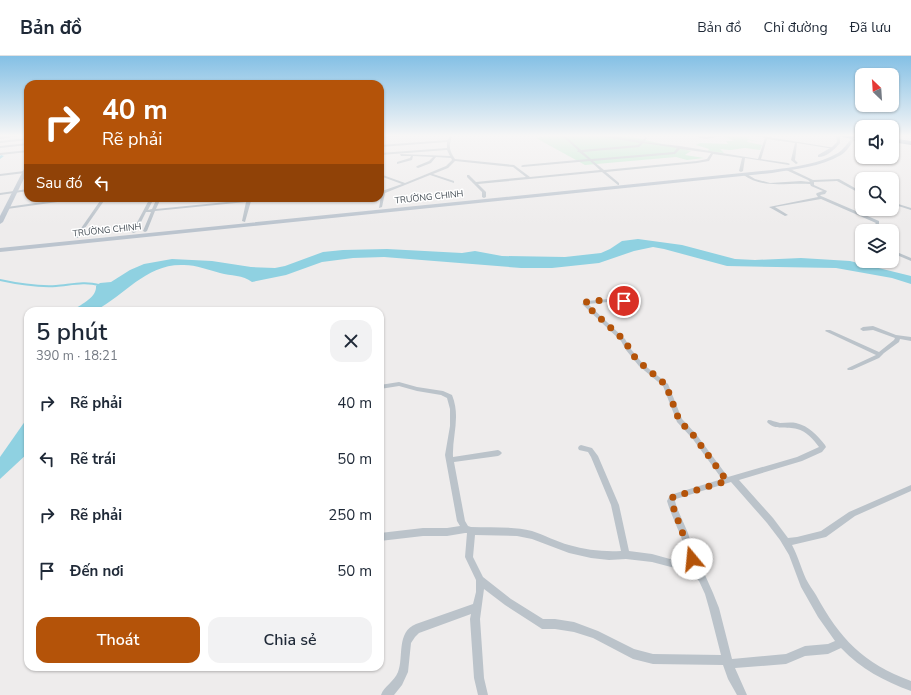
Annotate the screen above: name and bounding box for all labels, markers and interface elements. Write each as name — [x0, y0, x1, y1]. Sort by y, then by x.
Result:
text: Bản đồ — [20, 15, 82, 41]
text: Bản đồ — [697, 18, 742, 37]
text: Chỉ đường — [764, 18, 828, 37]
text: Đã lưu — [850, 18, 891, 37]
north arrow — [855, 68, 899, 112]
map controls — [855, 68, 899, 268]
text: 40 m — [102, 91, 168, 129]
icon: right — [36, 96, 88, 148]
button: sound — [855, 120, 899, 164]
text: Rẽ phải — [102, 127, 162, 151]
icon: left — [91, 172, 113, 194]
button: search — [855, 172, 899, 216]
text: Sau đó — [36, 173, 83, 193]
street label: TRƯỜNG CHINH — [394, 186, 464, 207]
street label: TRƯỜNG CHINH — [72, 219, 142, 240]
button: layers — [855, 224, 899, 268]
pin — [607, 284, 641, 318]
icon: arrive — [613, 290, 635, 312]
text: 5 phút — [36, 316, 107, 348]
button: close — [330, 320, 372, 362]
text: 390 m · 18:21 — [36, 347, 118, 365]
icon: right — [36, 392, 58, 414]
text: Rẽ phải — [70, 393, 122, 413]
text: 40 m — [337, 393, 372, 413]
icon: left — [36, 448, 58, 470]
text: Rẽ trái — [70, 449, 116, 469]
text: 50 m — [337, 449, 372, 469]
icon: right — [36, 504, 58, 526]
text: Rẽ phải — [70, 505, 122, 525]
text: 250 m — [328, 505, 372, 525]
position arrow — [671, 538, 713, 580]
icon: arrive — [36, 560, 58, 582]
text: Đến nơi — [70, 561, 124, 581]
text: 50 m — [337, 561, 372, 581]
button: Thoát — [36, 617, 200, 663]
button: Chia sẻ — [208, 617, 372, 663]

